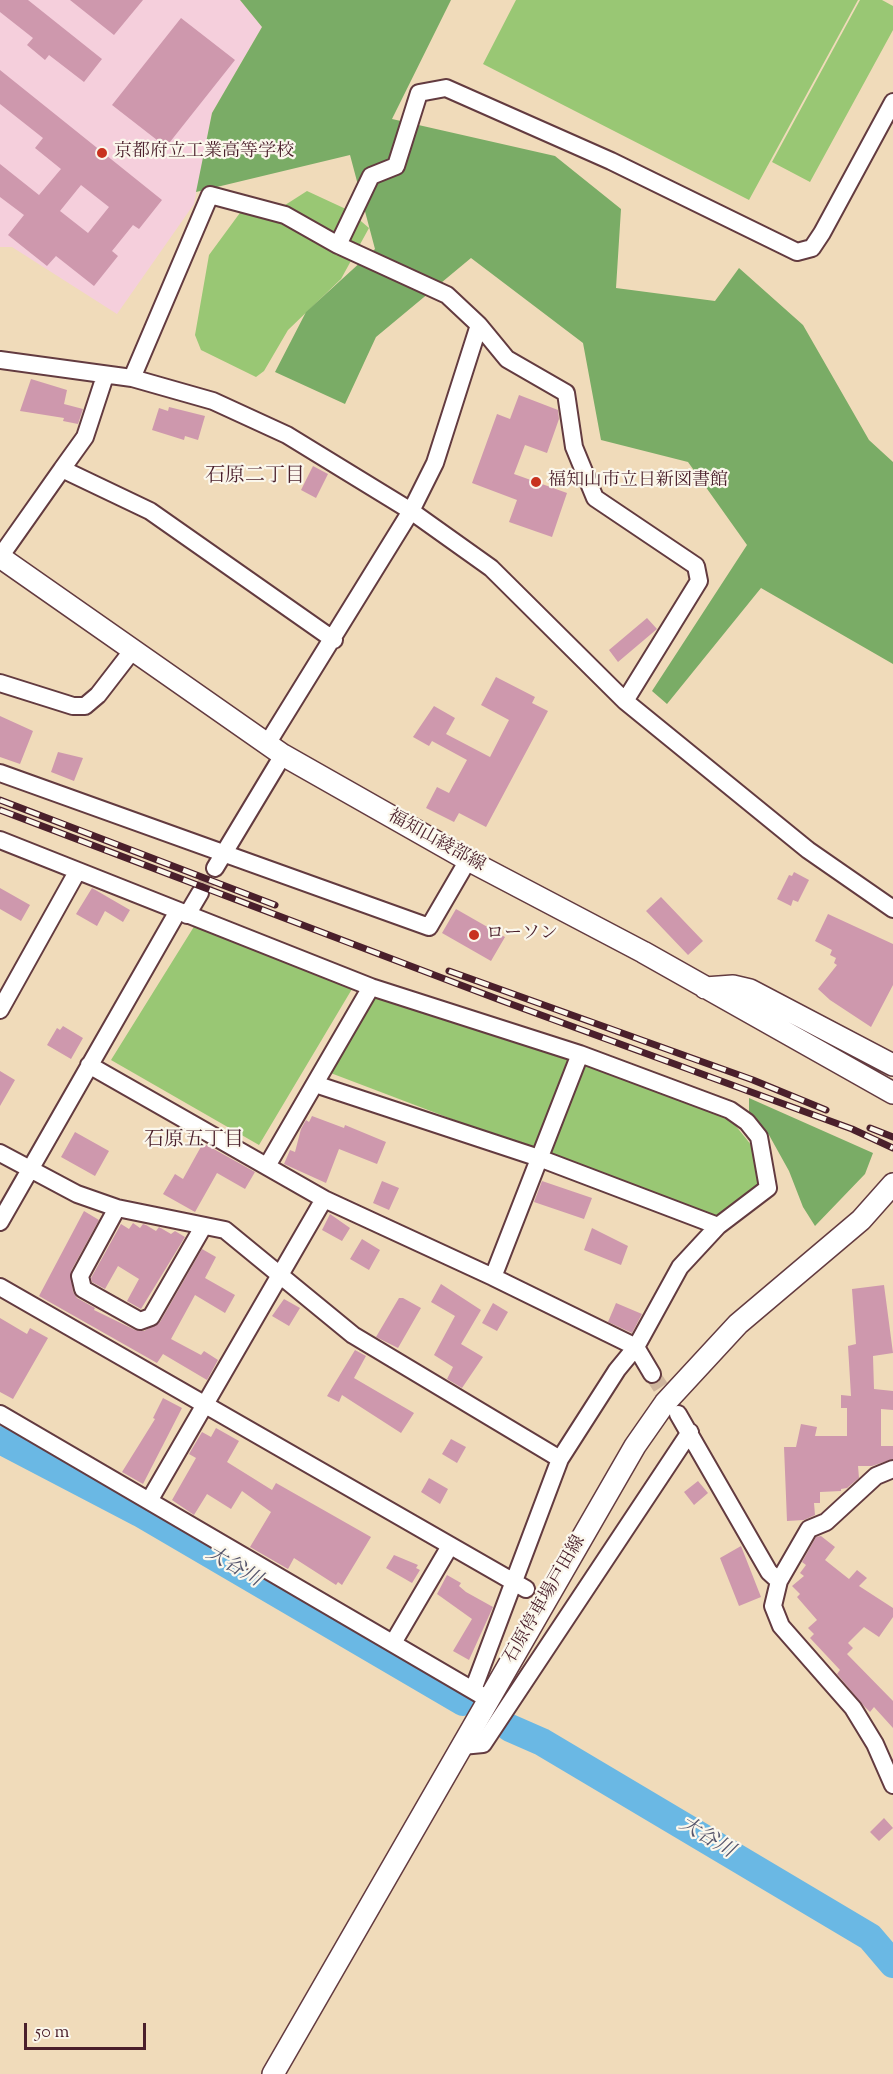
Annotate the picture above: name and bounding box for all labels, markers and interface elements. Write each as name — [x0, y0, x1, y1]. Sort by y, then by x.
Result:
place label: 京都府立工業高等学校 — [114, 142, 294, 164]
marker: 京都府立工業高等学校 — [95, 146, 109, 160]
district label: 石原二丁目 — [205, 466, 305, 490]
place label: 福知山市立日新図書館 — [548, 471, 728, 493]
marker: 福知山市立日新図書館 — [529, 475, 543, 489]
street label: 福知山綾部線 — [384, 806, 488, 878]
place label: ローソン — [486, 924, 558, 946]
marker: ローソン — [467, 928, 481, 942]
district label: 石原五丁目 — [144, 1130, 244, 1154]
street label: 石原停車場戸田線 — [501, 1532, 591, 1668]
water label: 大谷川 — [201, 1543, 265, 1593]
water label: 大谷川 — [674, 1813, 738, 1865]
scale bar — [27, 2011, 148, 2049]
text: 50 m — [35, 2020, 69, 2046]

